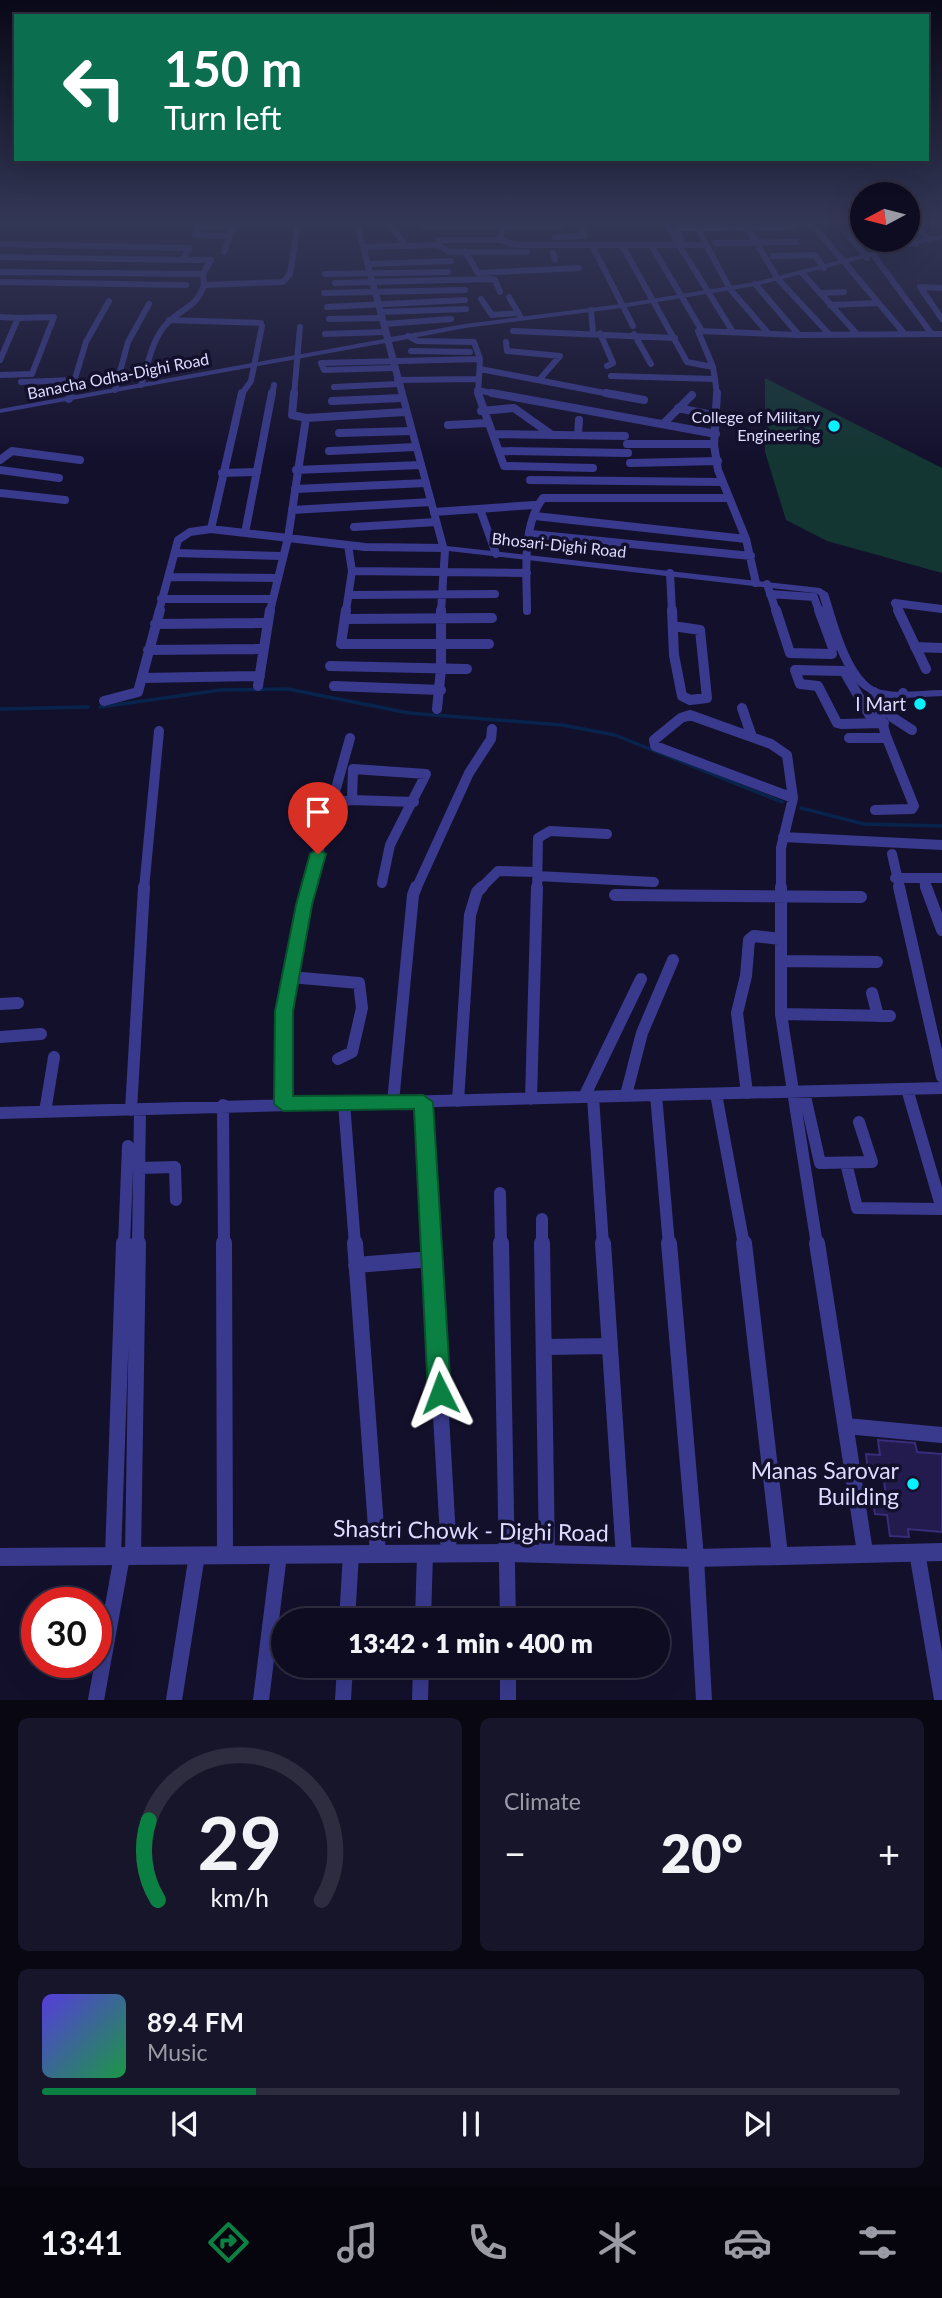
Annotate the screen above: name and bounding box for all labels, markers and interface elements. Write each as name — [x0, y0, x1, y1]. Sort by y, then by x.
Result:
text: 150 m — [164, 39, 302, 97]
icon: left — [49, 42, 140, 133]
text: Turn left — [164, 98, 281, 137]
north arrow — [850, 182, 920, 252]
map controls — [850, 182, 920, 252]
street label: Banacha Odha-Dighi Road — [25, 349, 210, 402]
place label: College of Military Engineering — [691, 407, 821, 444]
marker: College of Military Engineering — [826, 418, 842, 434]
street label: Bhosari-Dighi Road — [491, 528, 627, 561]
place label: I Mart — [855, 692, 906, 715]
marker: I Mart — [912, 696, 928, 712]
pin — [288, 782, 348, 854]
icon: arrive — [299, 793, 337, 831]
position arrow — [403, 1356, 477, 1430]
place label: Manas Sarovar Building — [751, 1456, 900, 1510]
marker: Manas Sarovar Building — [905, 1476, 921, 1492]
street label: Shastri Chowk - Dighi Road — [333, 1514, 609, 1546]
speed limit sign: 30 — [21, 1587, 112, 1678]
text: 13:42 · 1 min · 400 m — [348, 1627, 593, 1659]
text: Climate — [504, 1787, 581, 1815]
text: 29 — [198, 1799, 282, 1887]
text: 20° — [661, 1822, 743, 1884]
text: − — [504, 1830, 526, 1876]
text: + — [878, 1830, 900, 1876]
text: km/h — [211, 1882, 269, 1912]
text: 89.4 FM — [147, 2006, 244, 2038]
text: Music — [147, 2038, 207, 2066]
icon: previous — [166, 2105, 204, 2143]
icon: pause — [452, 2105, 490, 2143]
icon: next — [738, 2105, 776, 2143]
icon: directions — [204, 2218, 253, 2267]
icon: music — [333, 2218, 382, 2267]
icon: phone — [463, 2218, 512, 2267]
icon: climate — [593, 2218, 642, 2267]
icon: car — [723, 2218, 772, 2267]
icon: filters — [853, 2218, 902, 2267]
text: 13:41 — [40, 2223, 123, 2262]

